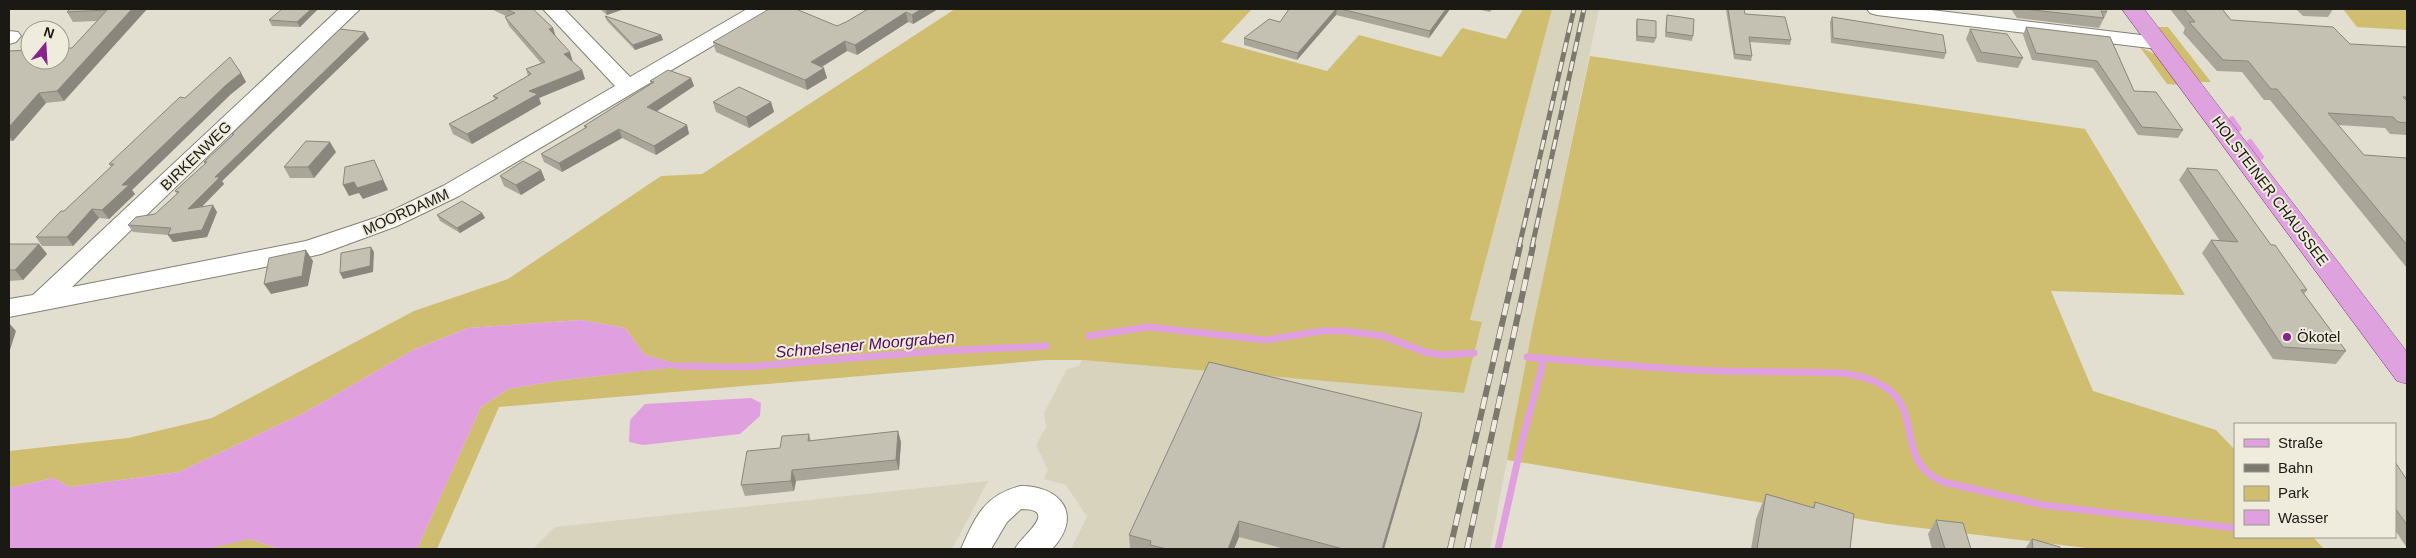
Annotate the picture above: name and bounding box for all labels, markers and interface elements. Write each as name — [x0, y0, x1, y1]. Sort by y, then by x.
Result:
north arrow — [20, 20, 70, 70]
text: N — [42, 23, 56, 42]
street label: HOLSTEINER CHAUSSEE — [2209, 113, 2332, 269]
street label: BIRKENWEG — [157, 118, 235, 194]
street label: MOORDAMM — [360, 185, 452, 238]
water label: Schnelsener Moorgraben — [775, 328, 955, 361]
place label: Ökotel — [2297, 328, 2340, 345]
marker: Ökotel — [2281, 331, 2293, 343]
legend — [2234, 423, 2396, 538]
text: Straße — [2278, 434, 2323, 451]
text: Bahn — [2278, 459, 2313, 476]
text: Park — [2278, 484, 2309, 501]
text: Wasser — [2278, 509, 2328, 526]

